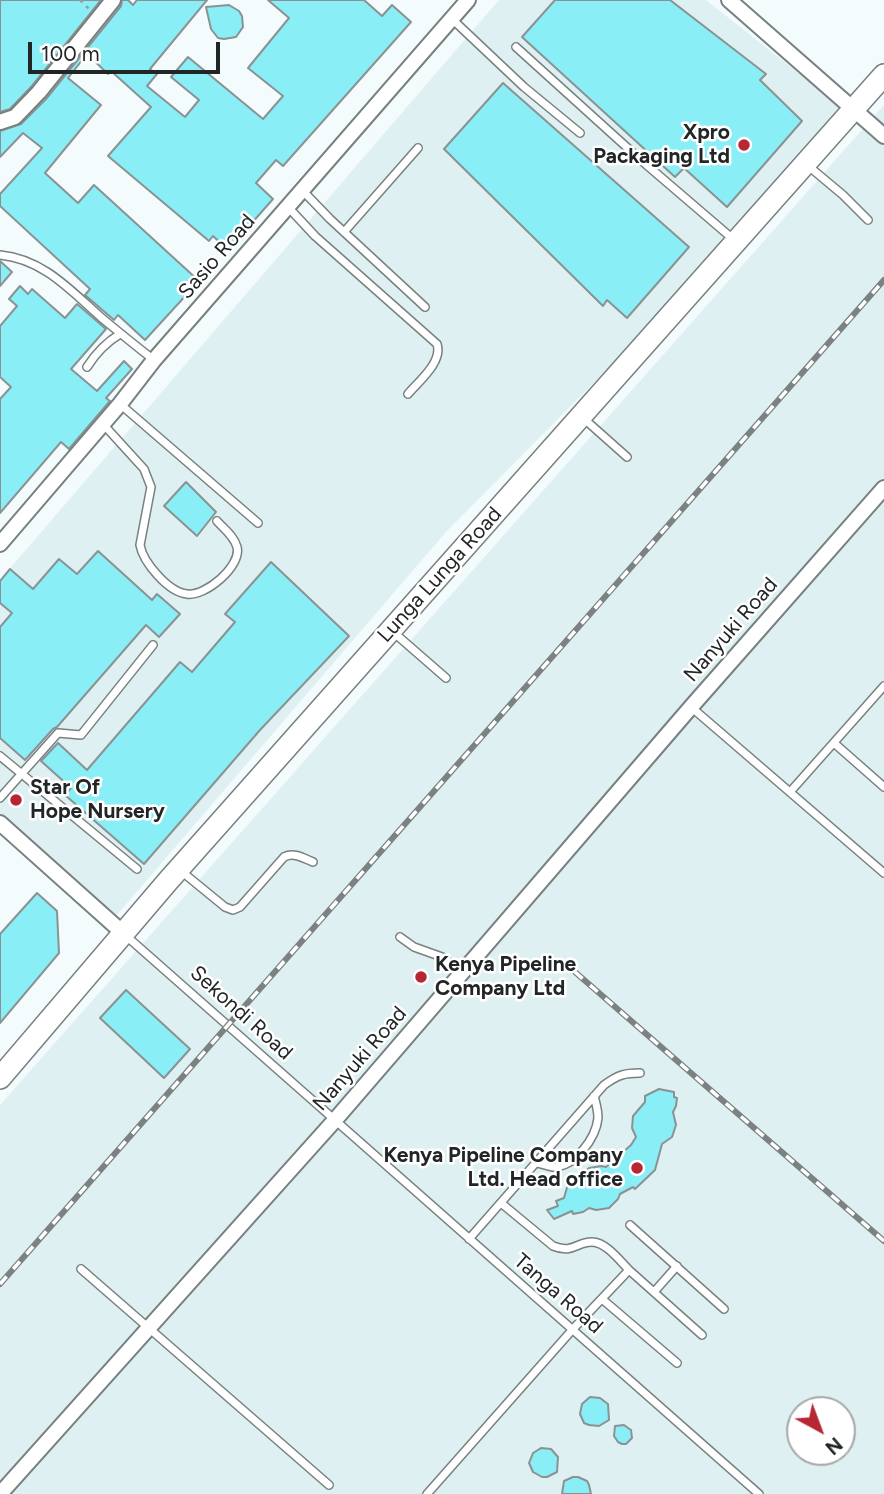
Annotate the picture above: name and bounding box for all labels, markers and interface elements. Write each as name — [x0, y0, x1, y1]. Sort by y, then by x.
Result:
scale bar — [32, 28, 224, 72]
text: 100 m — [41, 41, 100, 66]
place label: Xpro Packaging Ltd — [593, 120, 730, 170]
marker: Xpro Packaging Ltd — [736, 137, 752, 153]
street label: Sasio Road — [173, 209, 261, 305]
street label: Lunga Lunga Road — [373, 502, 507, 648]
street label: Nanyuki Road — [679, 573, 783, 687]
place label: Star Of Hope Nursery — [30, 775, 165, 825]
marker: Star Of Hope Nursery — [8, 792, 24, 808]
place label: Kenya Pipeline Company Ltd — [435, 952, 576, 1002]
street label: Sekondi Road — [185, 961, 297, 1065]
marker: Kenya Pipeline Company Ltd — [413, 969, 429, 985]
street label: Nanyuki Road — [308, 1002, 412, 1116]
place label: Kenya Pipeline Company Ltd. Head office — [383, 1143, 623, 1193]
marker: Kenya Pipeline Company Ltd. Head office — [629, 1160, 645, 1176]
street label: Tanga Road — [508, 1249, 608, 1339]
north arrow — [786, 1396, 856, 1466]
text: N — [821, 1432, 847, 1459]

